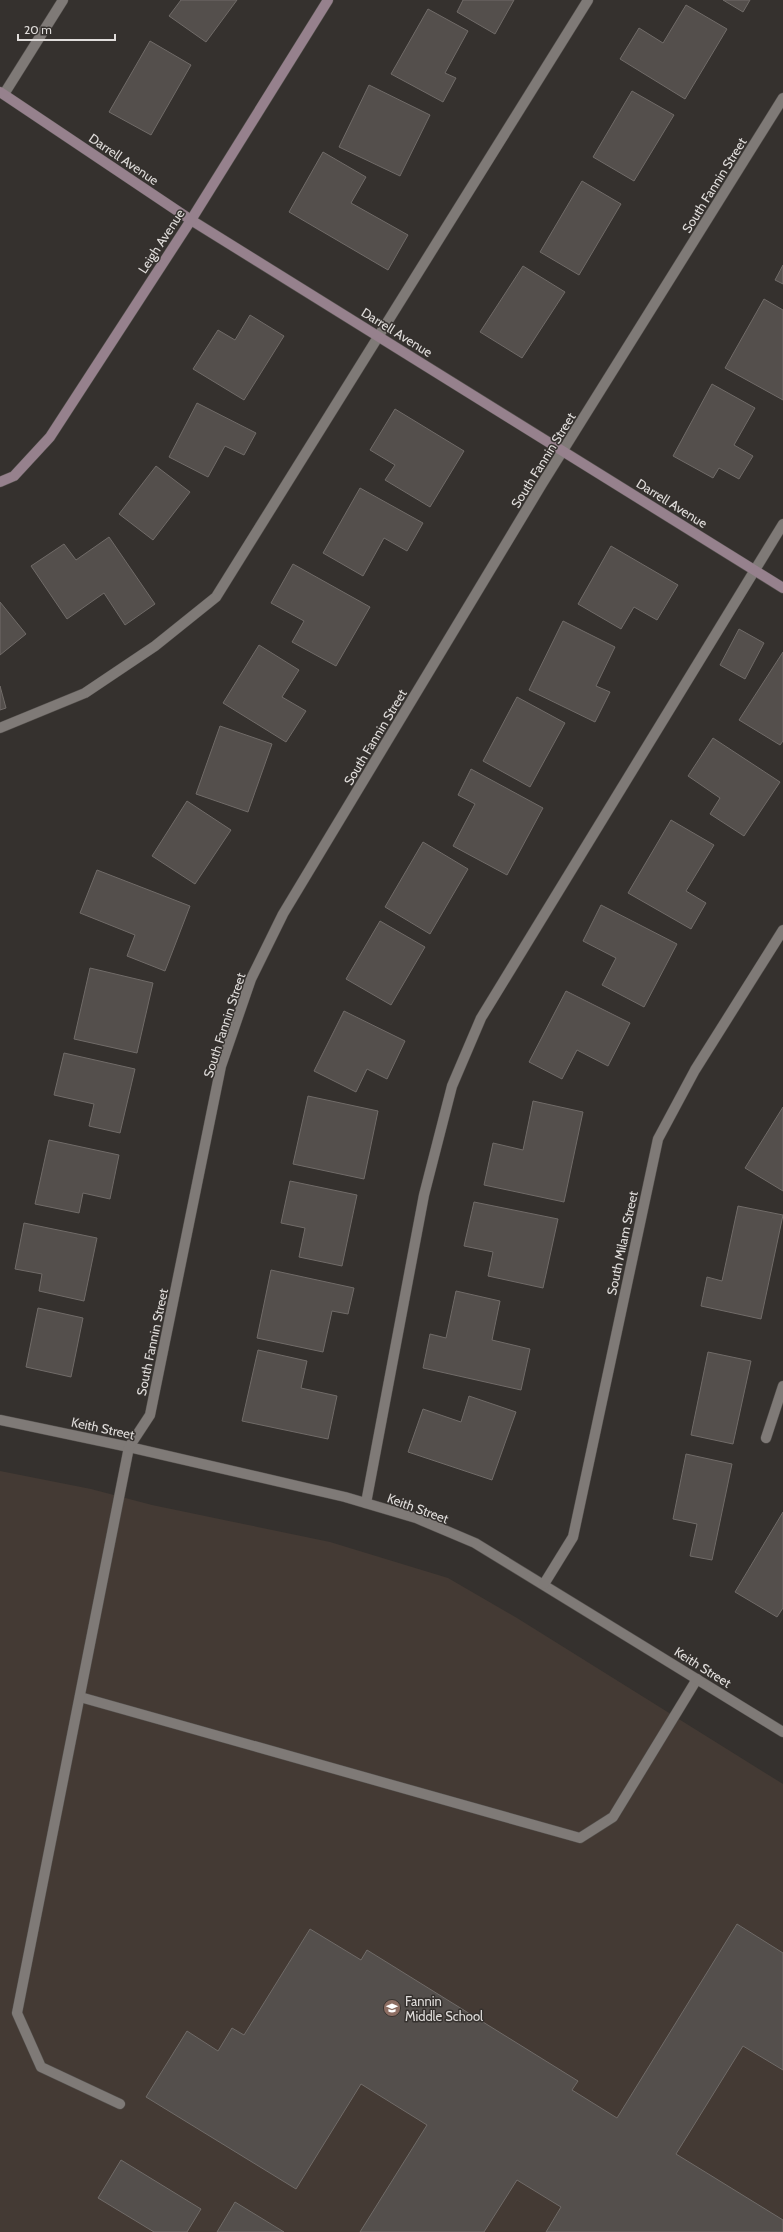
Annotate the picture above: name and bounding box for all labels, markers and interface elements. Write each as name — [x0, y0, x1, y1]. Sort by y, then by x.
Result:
scale bar — [18, 16, 115, 42]
text: 20 m — [24, 22, 52, 37]
street label: Darrell Avenue — [86, 130, 162, 188]
street label: South Fannin Street — [678, 134, 750, 236]
street label: Leigh Avenue — [134, 206, 188, 276]
street label: Darrell Avenue — [359, 304, 436, 360]
street label: South Fannin Street — [507, 409, 579, 511]
street label: Darrell Avenue — [634, 475, 711, 531]
street label: South Fannin Street — [340, 686, 410, 788]
street label: South Fannin Street — [200, 970, 249, 1079]
street label: South Milam Street — [603, 1189, 641, 1297]
street label: South Fannin Street — [133, 1286, 171, 1397]
street label: Keith Street — [70, 1414, 137, 1443]
street label: Keith Street — [385, 1490, 451, 1527]
street label: Keith Street — [672, 1643, 735, 1691]
place label: Fannin Middle School — [405, 1993, 483, 2024]
school or university icon: Fannin Middle School — [382, 1998, 402, 2018]

